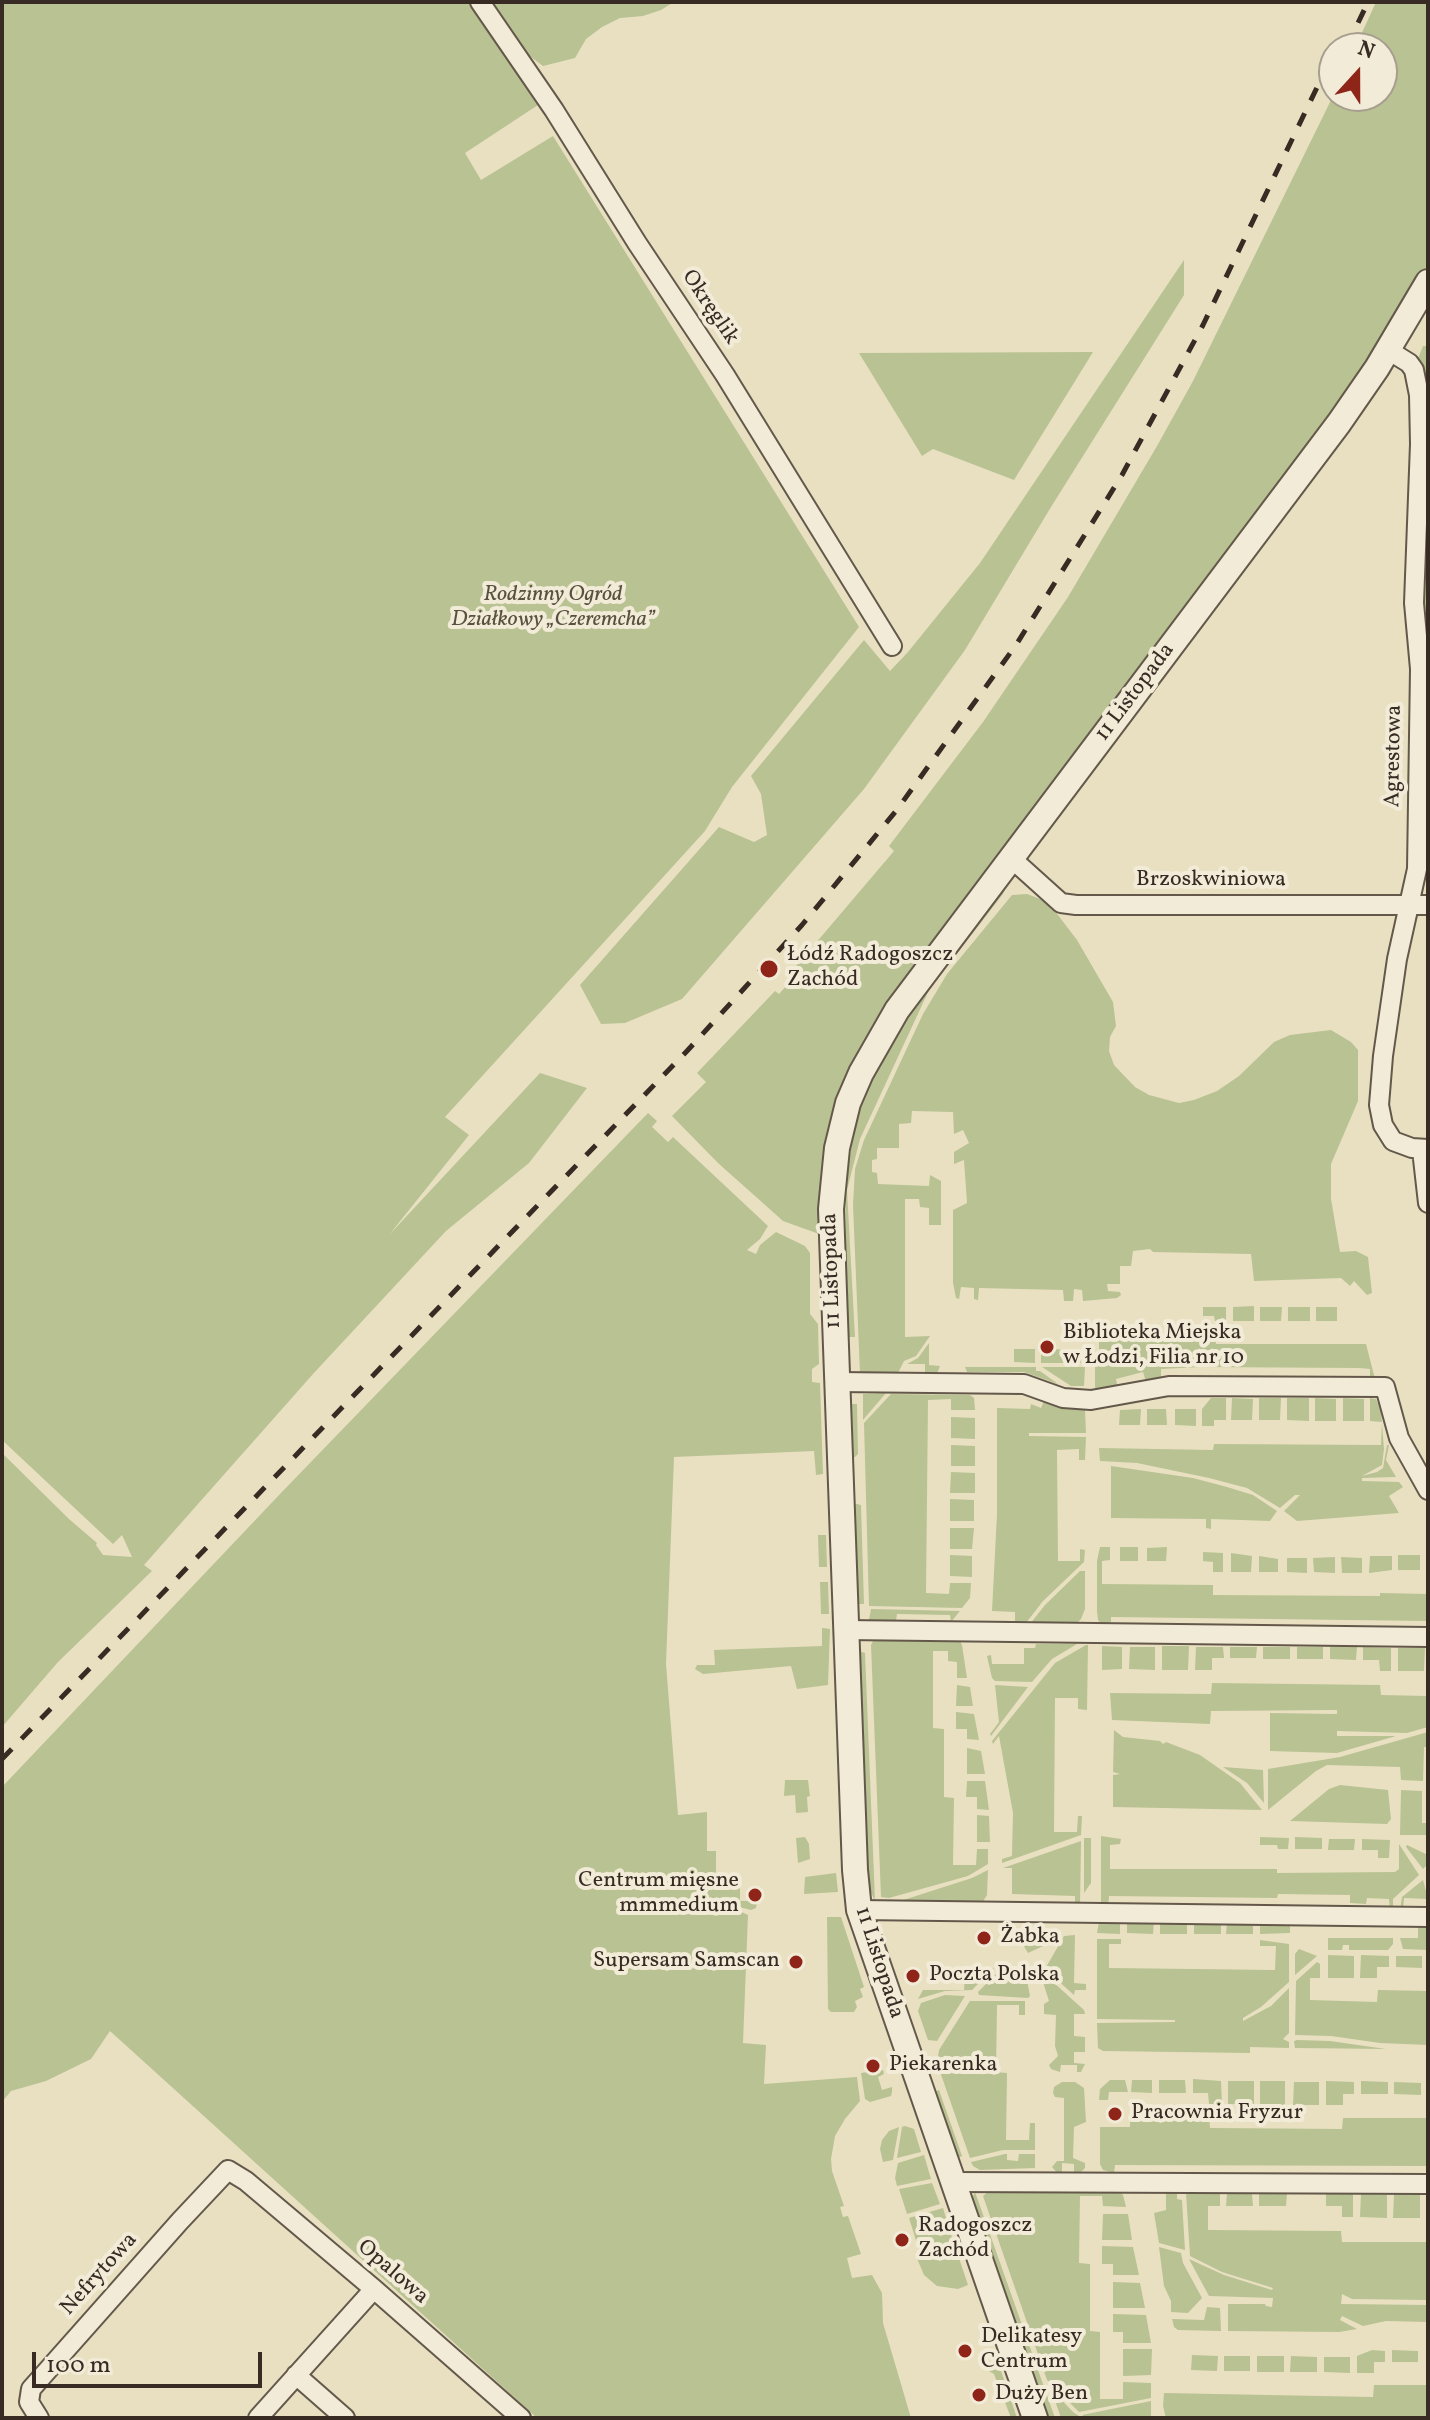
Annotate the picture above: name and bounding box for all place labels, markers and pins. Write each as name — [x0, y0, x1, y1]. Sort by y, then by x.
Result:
place label: Łódź Radogoszcz Zachód — [787, 943, 953, 994]
marker: Łódź Radogoszcz Zachód — [758, 958, 780, 980]
place label: Biblioteka Miejska w Łodzi, Filia nr 10 — [1063, 1321, 1244, 1372]
marker: Biblioteka Miejska w Łodzi, Filia nr 10 — [1038, 1338, 1056, 1356]
place label: Centrum mięsne mmmedium — [578, 1869, 739, 1920]
marker: Centrum mięsne mmmedium — [746, 1886, 764, 1904]
place label: Żabka — [1000, 1925, 1060, 1951]
marker: Żabka — [975, 1929, 993, 1947]
place label: Supersam Samscan — [593, 1949, 780, 1975]
marker: Supersam Samscan — [787, 1953, 805, 1971]
place label: Poczta Polska — [929, 1963, 1060, 1989]
marker: Poczta Polska — [904, 1967, 922, 1985]
place label: Piekarenka — [889, 2053, 998, 2079]
marker: Piekarenka — [864, 2057, 882, 2075]
place label: Pracownia Fryzur — [1131, 2101, 1303, 2127]
marker: Pracownia Fryzur — [1106, 2105, 1124, 2123]
place label: Radogoszcz Zachód — [918, 2214, 1032, 2266]
marker: Radogoszcz Zachód — [893, 2231, 911, 2249]
place label: Delikatesy Centrum — [981, 2325, 1082, 2376]
marker: Delikatesy Centrum — [956, 2342, 974, 2360]
place label: Duży Ben — [995, 2382, 1088, 2408]
marker: Duży Ben — [970, 2386, 988, 2404]

